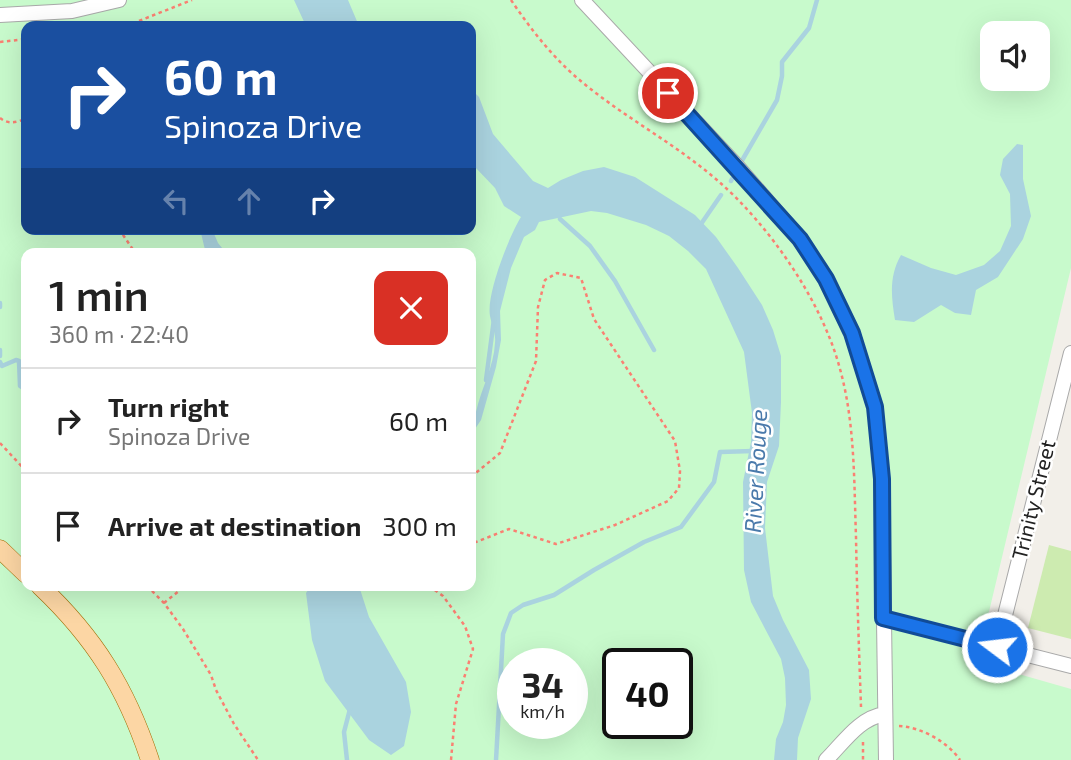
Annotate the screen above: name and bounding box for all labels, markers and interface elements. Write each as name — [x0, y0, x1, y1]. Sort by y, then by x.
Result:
map controls — [980, 21, 1050, 91]
button: sound — [980, 21, 1050, 91]
text: 60 m — [164, 46, 278, 105]
icon: right — [49, 49, 140, 140]
pin — [638, 63, 698, 123]
icon: arrive — [649, 74, 687, 112]
text: Spinoza Drive — [164, 106, 362, 144]
icon: left — [157, 182, 195, 220]
icon: ahead — [230, 182, 268, 220]
icon: right — [303, 182, 341, 220]
text: 1 min — [49, 269, 149, 319]
button: close — [374, 271, 448, 345]
text: 360 m · 22:40 — [49, 320, 189, 348]
text: Turn right — [108, 391, 229, 422]
icon: right — [49, 402, 87, 440]
text: 60 m — [389, 405, 448, 436]
water label: River Rouge — [738, 408, 772, 534]
text: Spinoza Drive — [108, 422, 250, 450]
street label: Trinity Street — [1006, 437, 1060, 562]
icon: arrive — [49, 507, 87, 545]
text: Arrive at destination — [108, 510, 361, 541]
text: 300 m — [382, 510, 457, 541]
position arrow — [960, 610, 1034, 684]
speed limit sign: 40 — [602, 648, 693, 739]
text: 34 — [521, 663, 564, 705]
text: km/h — [520, 700, 565, 722]

